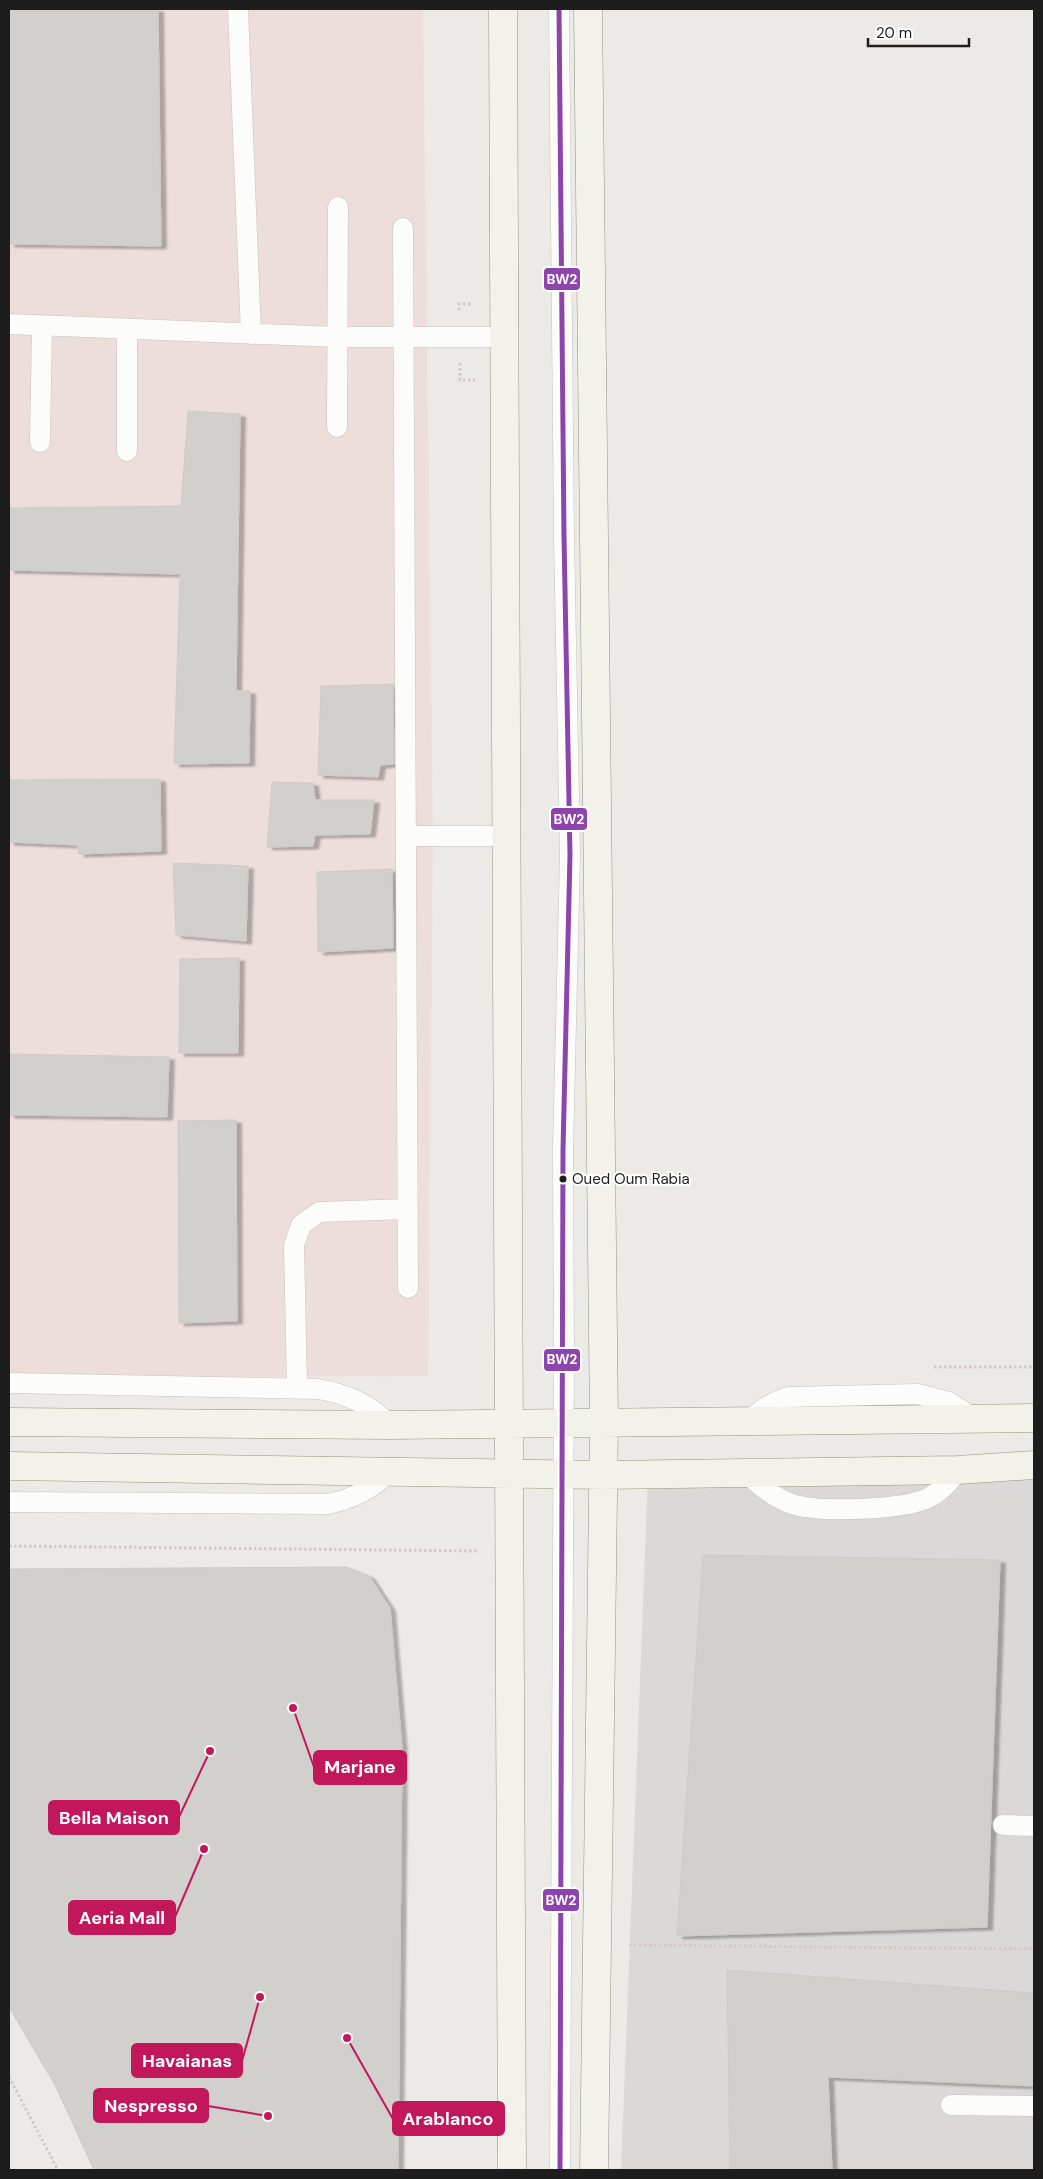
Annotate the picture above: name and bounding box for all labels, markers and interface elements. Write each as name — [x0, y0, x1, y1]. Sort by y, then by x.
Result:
scale bar — [868, 15, 969, 47]
text: 20 m — [876, 23, 912, 43]
line badge: BW2 — [543, 267, 581, 291]
text: BW2 — [547, 270, 577, 288]
line badge: BW2 — [550, 807, 588, 831]
text: BW2 — [554, 810, 584, 828]
place label: Oued Oum Rabia — [572, 1169, 690, 1189]
marker: Oued Oum Rabia — [558, 1174, 568, 1184]
line badge: BW2 — [543, 1348, 581, 1372]
text: BW2 — [547, 1350, 577, 1368]
callout: Marjane — [314, 1751, 406, 1784]
text: Marjane — [324, 1755, 396, 1779]
callout: Bella Maison — [49, 1801, 179, 1834]
text: Bella Maison — [59, 1806, 169, 1830]
line badge: BW2 — [542, 1888, 580, 1912]
text: BW2 — [546, 1891, 576, 1909]
callout: Aeria Mall — [69, 1901, 175, 1934]
text: Aeria Mall — [79, 1906, 165, 1930]
callout: Havaianas — [132, 2044, 242, 2077]
text: Havaianas — [142, 2049, 232, 2073]
callout: Nespresso — [94, 2089, 208, 2122]
text: Nespresso — [104, 2094, 198, 2118]
callout: Arablanco — [393, 2102, 504, 2135]
text: Arablanco — [403, 2107, 493, 2131]

